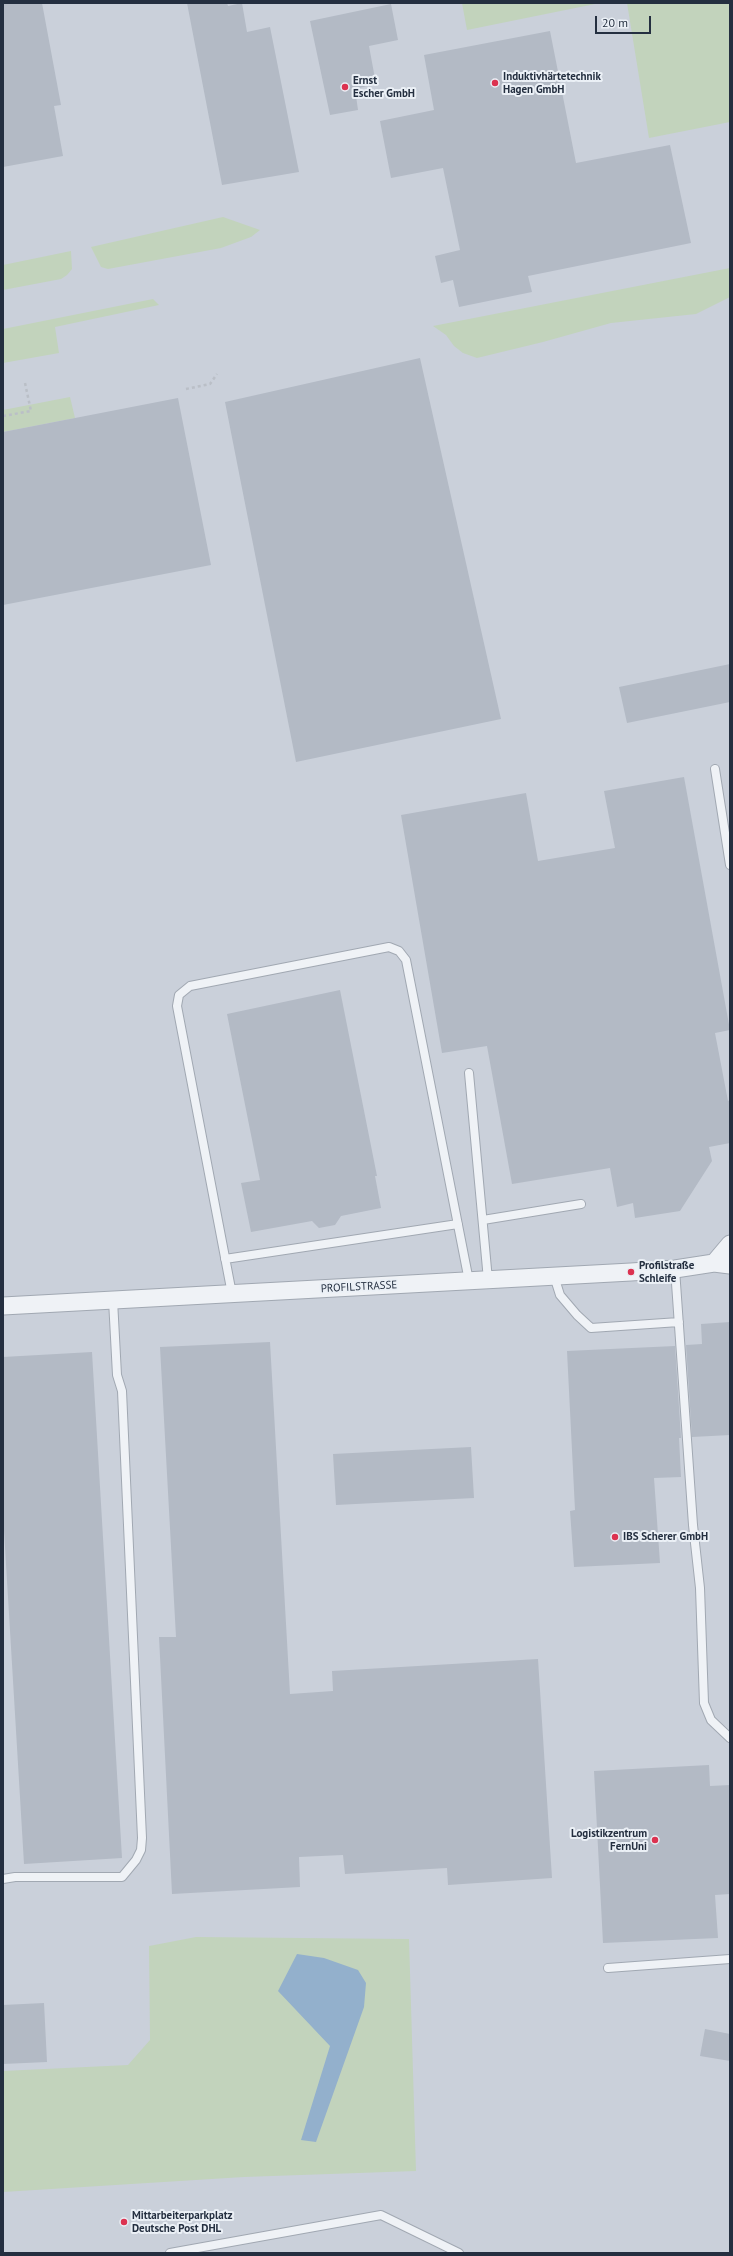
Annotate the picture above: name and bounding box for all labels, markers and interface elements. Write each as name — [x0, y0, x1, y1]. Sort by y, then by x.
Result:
scale bar — [597, 8, 653, 34]
text: 20 m — [602, 15, 628, 30]
place label: Induktivhärtetechnik Hagen GmbH — [503, 70, 601, 96]
place label: Ernst Escher GmbH — [353, 74, 415, 100]
marker: Induktivhärtetechnik Hagen GmbH — [490, 78, 500, 88]
marker: Ernst Escher GmbH — [340, 82, 350, 92]
place label: Profilstraße Schleife — [639, 1259, 694, 1285]
marker: Profilstraße Schleife — [626, 1267, 636, 1277]
street label: PROFILSTRASSE — [320, 1278, 398, 1296]
place label: IBS Scherer GmbH — [623, 1530, 708, 1544]
marker: IBS Scherer GmbH — [610, 1532, 620, 1542]
place label: Logistikzentrum FernUni — [571, 1827, 647, 1853]
marker: Logistikzentrum FernUni — [650, 1835, 660, 1845]
place label: Mittarbeiterparkplatz Deutsche Post DHL — [132, 2209, 233, 2235]
marker: Mittarbeiterparkplatz Deutsche Post DHL — [119, 2217, 129, 2227]

